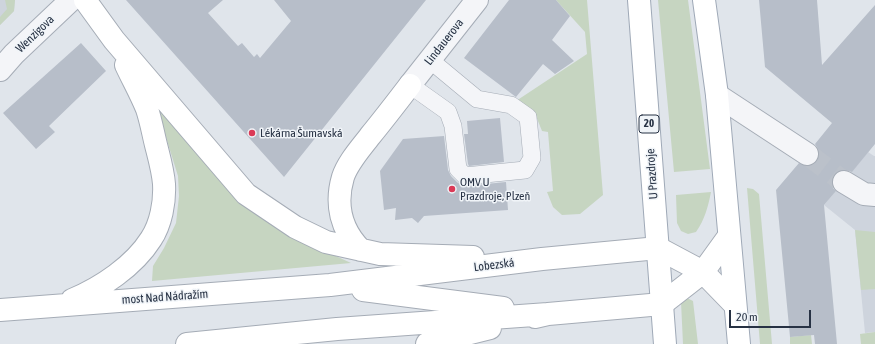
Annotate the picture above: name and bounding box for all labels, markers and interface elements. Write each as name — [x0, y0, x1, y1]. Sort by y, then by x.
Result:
street label: Wenzigova — [13, 12, 57, 56]
street label: Lindauerova — [421, 16, 467, 68]
road number: 20 — [639, 115, 659, 133]
place label: Lékárna Šumavská — [260, 126, 343, 140]
marker: Lékárna Šumavská — [247, 128, 257, 138]
street label: U Prazdroje — [643, 148, 661, 200]
place label: OMV U Prazdroje, Plzeň — [460, 175, 530, 203]
marker: OMV U Prazdroje, Plzeň — [447, 184, 457, 194]
street label: Lobezská — [473, 255, 515, 275]
street label: most Nad Nádražím — [121, 287, 209, 307]
scale bar — [731, 302, 813, 328]
text: 20 m — [736, 310, 758, 324]

